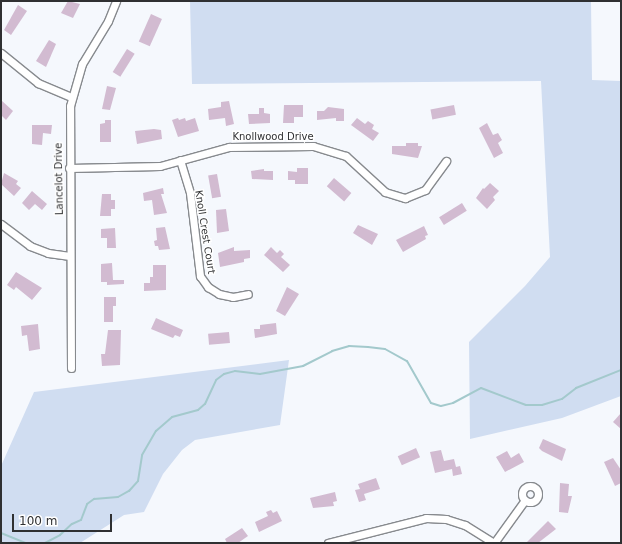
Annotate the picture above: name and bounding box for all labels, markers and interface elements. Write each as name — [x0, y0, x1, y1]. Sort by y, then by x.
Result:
street label: Knollwood Drive — [232, 131, 314, 143]
street label: Lancelot Drive — [52, 143, 66, 215]
street label: Knoll Crest Court — [192, 189, 218, 275]
scale bar — [14, 506, 114, 532]
text: 100 m — [19, 514, 57, 528]

